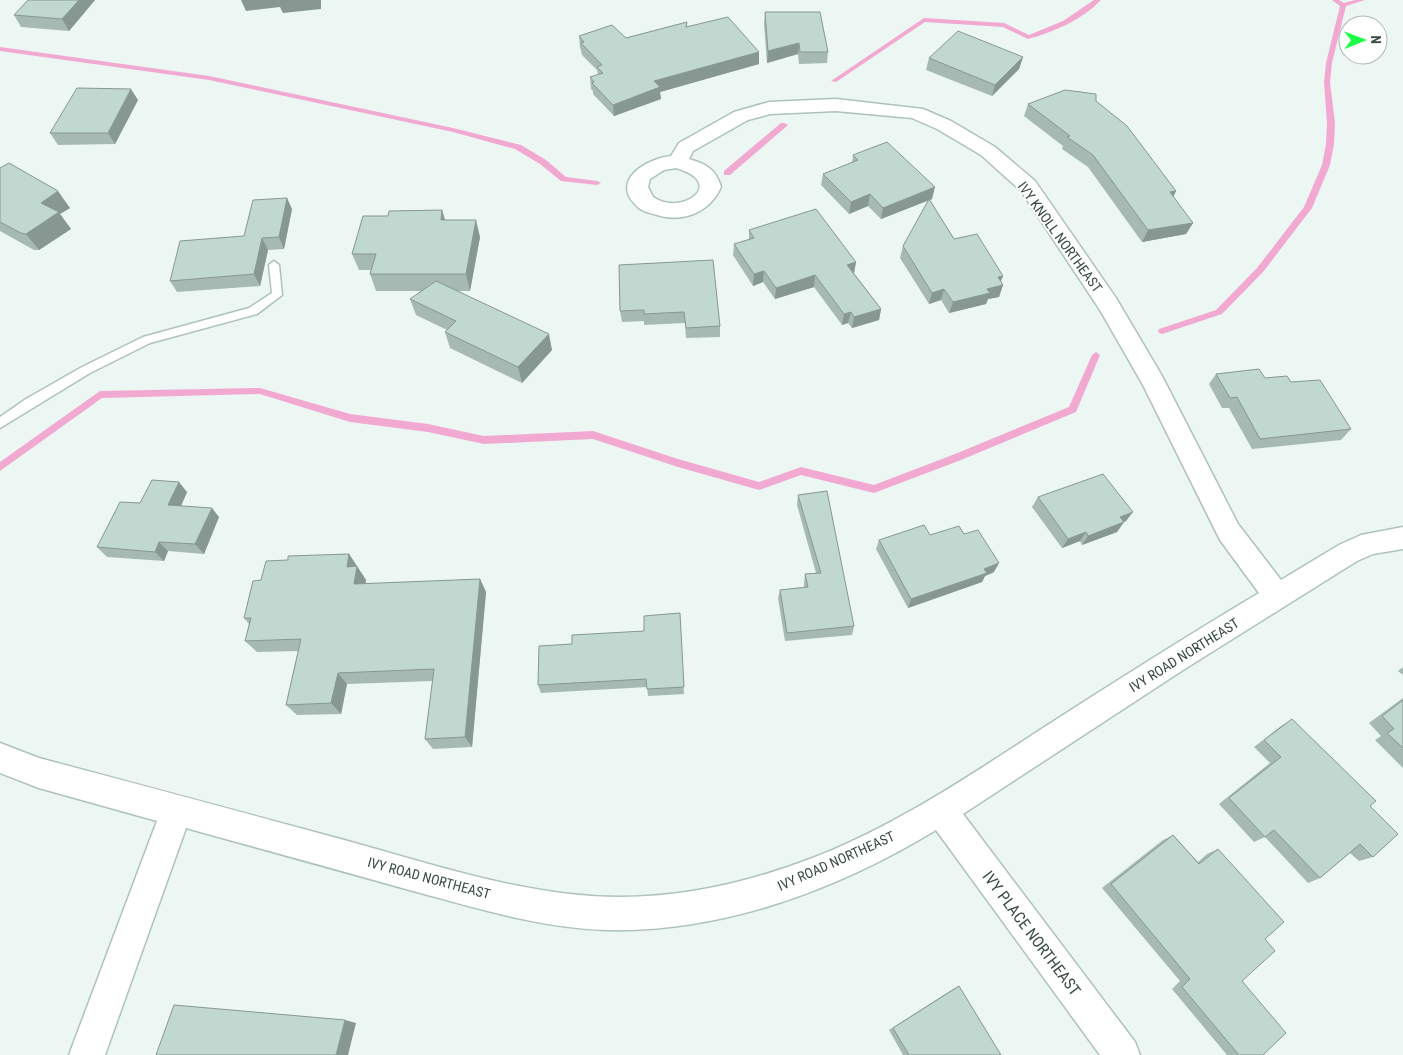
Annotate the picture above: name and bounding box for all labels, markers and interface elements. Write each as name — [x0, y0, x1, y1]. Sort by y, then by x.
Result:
north arrow — [1338, 15, 1388, 65]
text: N — [1368, 35, 1384, 44]
street label: IVY KNOLL NORTHEAST — [1015, 179, 1105, 295]
street label: IVY ROAD NORTHEAST — [1126, 615, 1242, 695]
street label: IVY ROAD NORTHEAST — [775, 828, 897, 894]
street label: IVY ROAD NORTHEAST — [366, 854, 492, 902]
street label: IVY PLACE NORTHEAST — [979, 867, 1085, 999]

